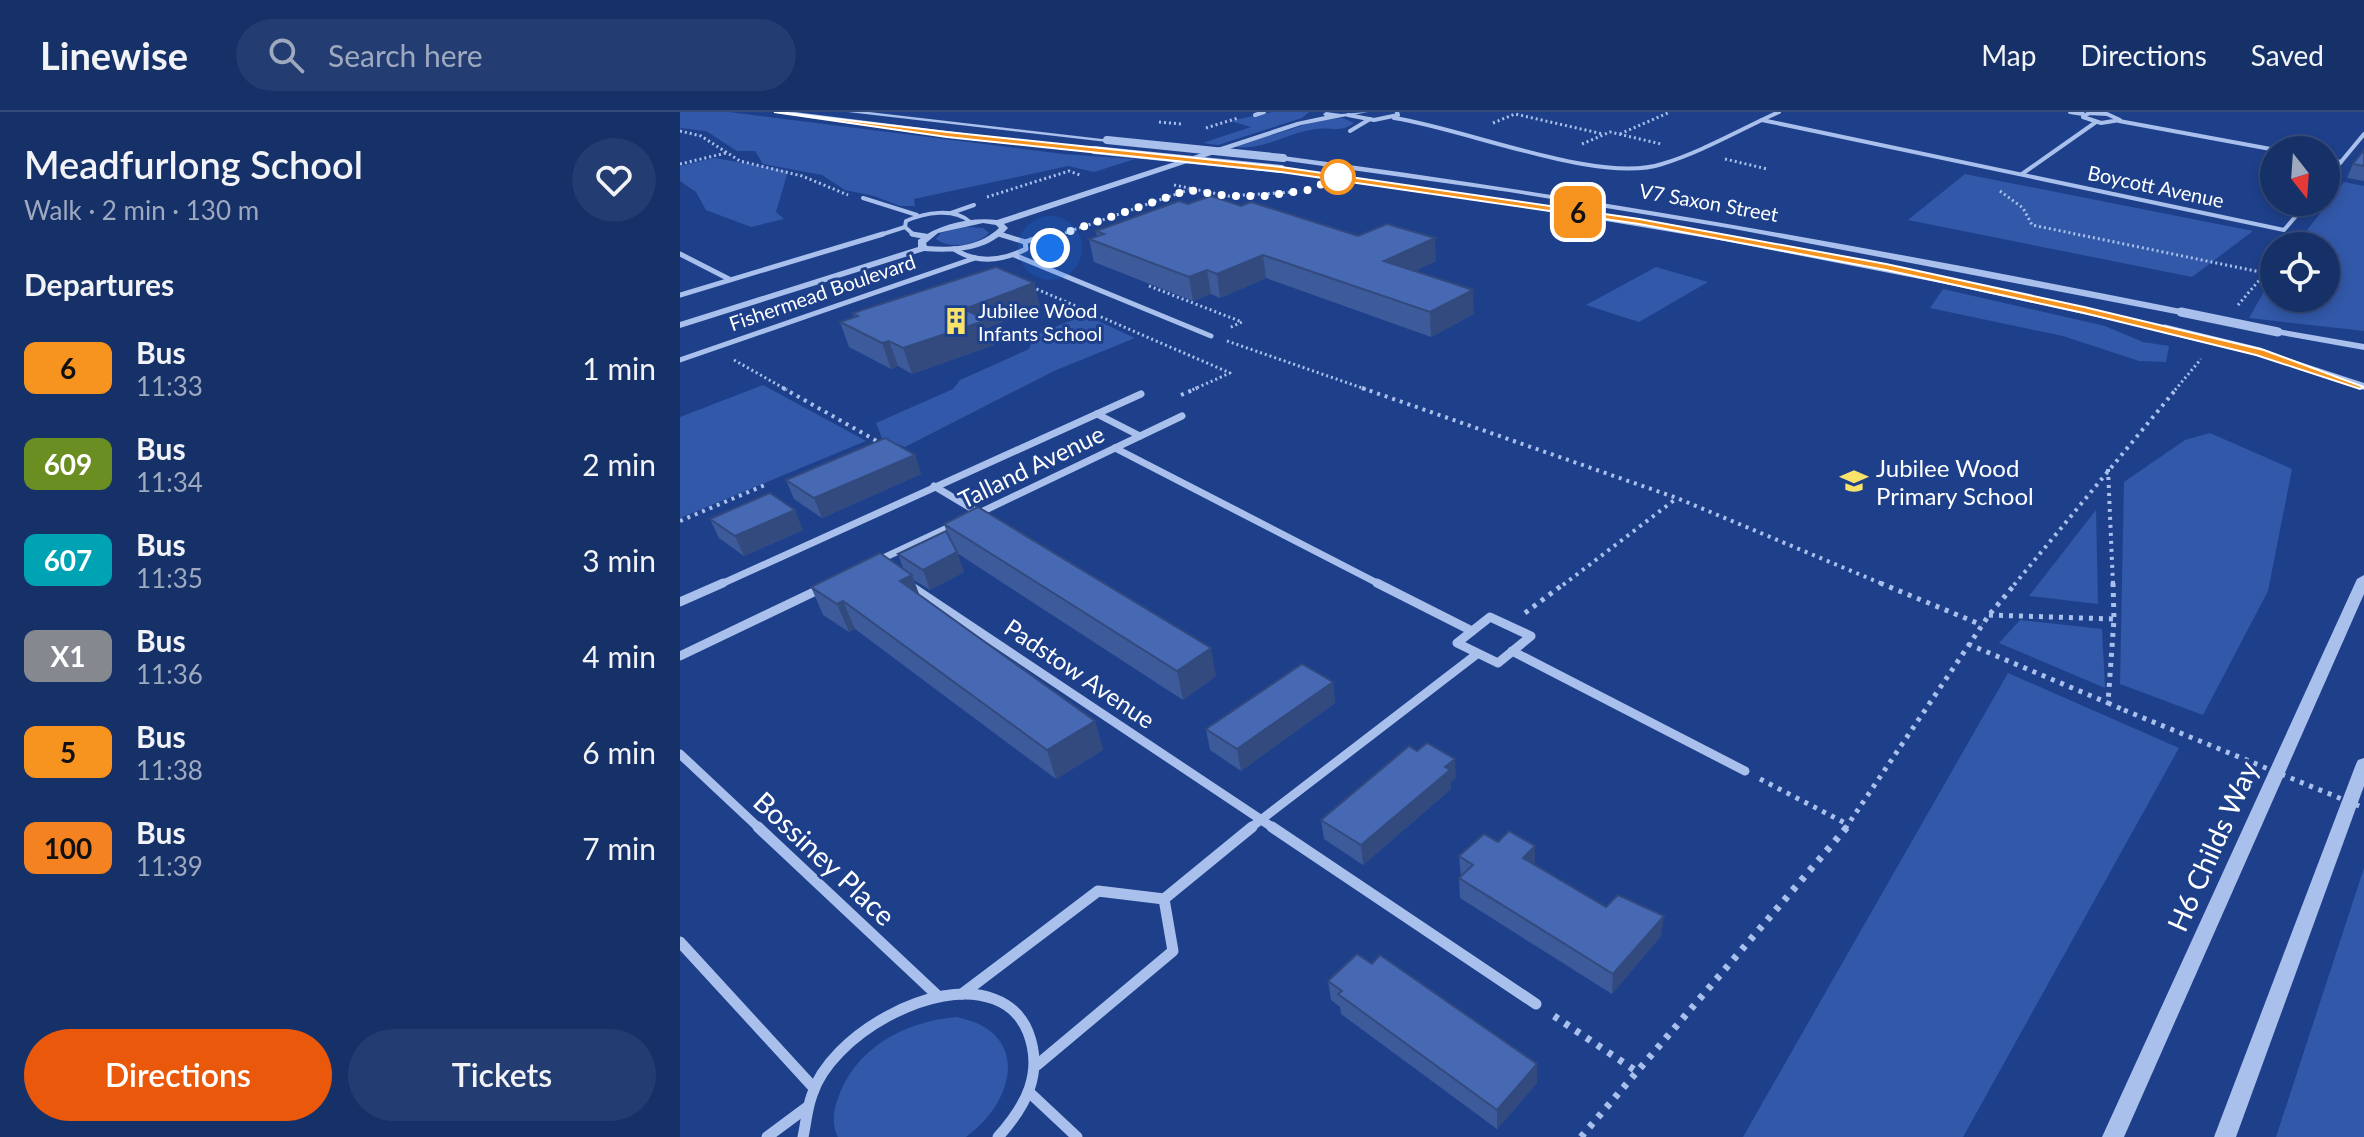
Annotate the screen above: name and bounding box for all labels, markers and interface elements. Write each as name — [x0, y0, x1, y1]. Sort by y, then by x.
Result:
search box — [236, 19, 796, 91]
text: Linewise — [40, 32, 188, 78]
icon: search — [264, 33, 308, 77]
text: Search here — [328, 37, 483, 73]
text: Map — [1981, 38, 2036, 72]
text: Directions — [2080, 38, 2207, 72]
text: Saved — [2251, 38, 2324, 72]
north arrow — [2260, 136, 2340, 216]
map controls — [2260, 136, 2340, 312]
button: heart — [572, 138, 656, 222]
text: Meadfurlong School — [24, 141, 363, 187]
unlabelled marker — [1321, 160, 1355, 194]
street label: Boycott Avenue — [2086, 160, 2226, 212]
street label: V7 Saxon Street — [1638, 178, 1780, 226]
line badge: 6 — [1552, 186, 1604, 238]
text: Walk · 2 min · 130 m — [24, 194, 259, 226]
text: 6 — [1570, 195, 1586, 229]
your location — [1030, 228, 1070, 268]
button: locate — [2260, 232, 2340, 312]
street label: Fishermead Boulevard — [726, 249, 918, 335]
text: Departures — [24, 266, 174, 302]
place label: Jubilee Wood Infants School — [978, 298, 1102, 345]
building icon: Jubilee Wood Infants School — [941, 306, 971, 336]
text: Bus — [136, 334, 186, 370]
text: 1 min — [582, 350, 656, 386]
text: 6 — [60, 351, 76, 385]
text: 11:33 — [136, 370, 203, 402]
street label: Talland Avenue — [954, 418, 1108, 514]
text: Bus — [136, 430, 186, 466]
text: 2 min — [582, 446, 656, 482]
text: 609 — [44, 447, 92, 481]
place label: Jubilee Wood Primary School — [1876, 453, 2034, 510]
text: 11:34 — [136, 466, 203, 498]
school or university icon: Jubilee Wood Primary School — [1839, 466, 1869, 496]
text: Bus — [136, 526, 186, 562]
text: 3 min — [582, 542, 656, 578]
text: 607 — [44, 543, 92, 577]
text: 11:35 — [136, 562, 203, 594]
street label: Padstow Avenue — [999, 612, 1161, 734]
text: Bus — [136, 622, 186, 658]
text: 4 min — [582, 638, 656, 674]
text: X1 — [50, 639, 86, 673]
text: 11:36 — [136, 658, 203, 690]
text: Bus — [136, 718, 186, 754]
text: 6 min — [582, 734, 656, 770]
text: 5 — [60, 735, 76, 769]
text: 11:38 — [136, 754, 203, 786]
street label: H6 Childs Way — [2159, 755, 2265, 936]
street label: Bossiney Place — [747, 784, 903, 932]
text: Bus — [136, 814, 186, 850]
text: 7 min — [582, 830, 656, 866]
text: 100 — [44, 831, 92, 865]
text: 11:39 — [136, 850, 203, 882]
button: Directions — [24, 1029, 332, 1121]
button: Tickets — [348, 1029, 656, 1121]

